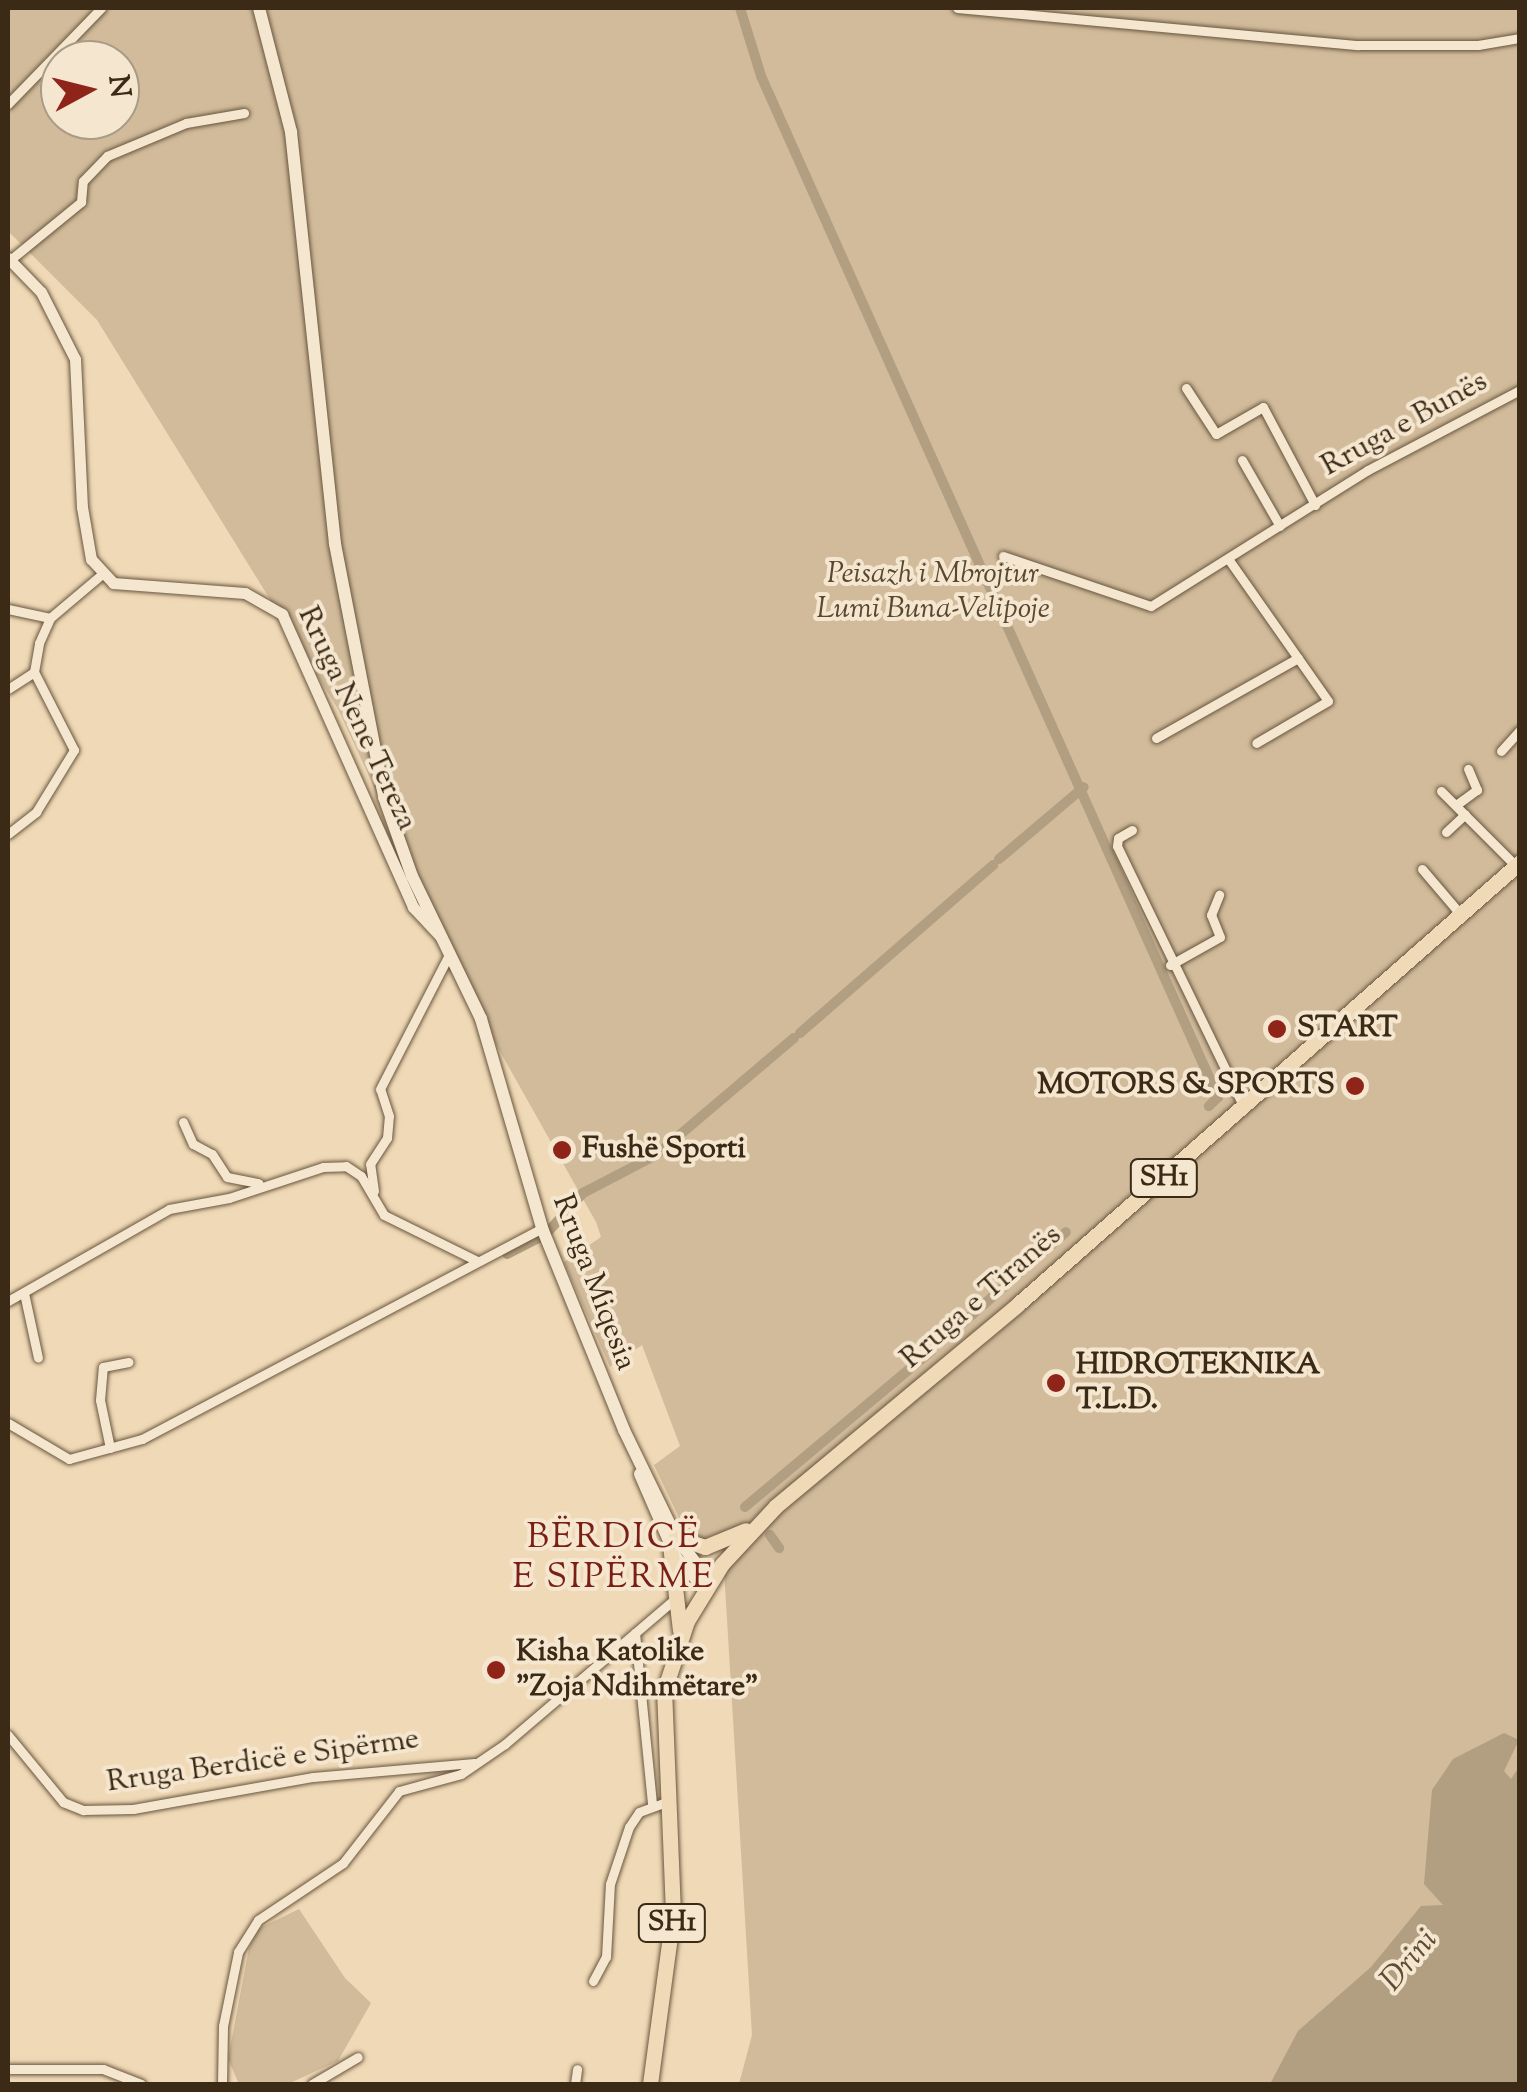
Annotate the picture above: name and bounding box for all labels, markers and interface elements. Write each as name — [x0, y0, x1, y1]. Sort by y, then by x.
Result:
north arrow — [40, 40, 140, 140]
text: N — [97, 73, 139, 100]
street label: Rruga e Bunës — [1316, 365, 1494, 485]
park label: Peisazh i Mbrojtur Lumi Buna-Velipoje — [816, 557, 1050, 628]
street label: Rruga Nene Tereza — [288, 602, 424, 836]
place label: START — [1297, 1011, 1398, 1047]
marker: START — [1266, 1018, 1288, 1040]
place label: MOTORS & SPORTS — [1037, 1068, 1335, 1104]
marker: MOTORS & SPORTS — [1344, 1075, 1366, 1097]
place label: Fushë Sporti — [582, 1132, 746, 1168]
marker: Fushë Sporti — [551, 1139, 573, 1161]
road number: SH1 — [1129, 1155, 1199, 1201]
street label: Rruga Miqesia — [543, 1190, 643, 1376]
street label: Rruga e Tiranës — [894, 1218, 1070, 1378]
place label: HIDROTEKNIKA T.L.D. — [1076, 1348, 1320, 1418]
marker: HIDROTEKNIKA T.L.D. — [1045, 1372, 1067, 1394]
district label: BËRDICË E SIPËRME — [513, 1518, 715, 1600]
place label: Kisha Katolike "Zoja Ndihmëtare" — [516, 1635, 759, 1706]
marker: Kisha Katolike "Zoja Ndihmëtare" — [485, 1659, 507, 1681]
street label: Rruga Berdicë e Sipërme — [105, 1722, 421, 1802]
road number: SH1 — [637, 1900, 707, 1946]
water label: Drini — [1373, 1922, 1447, 2000]

